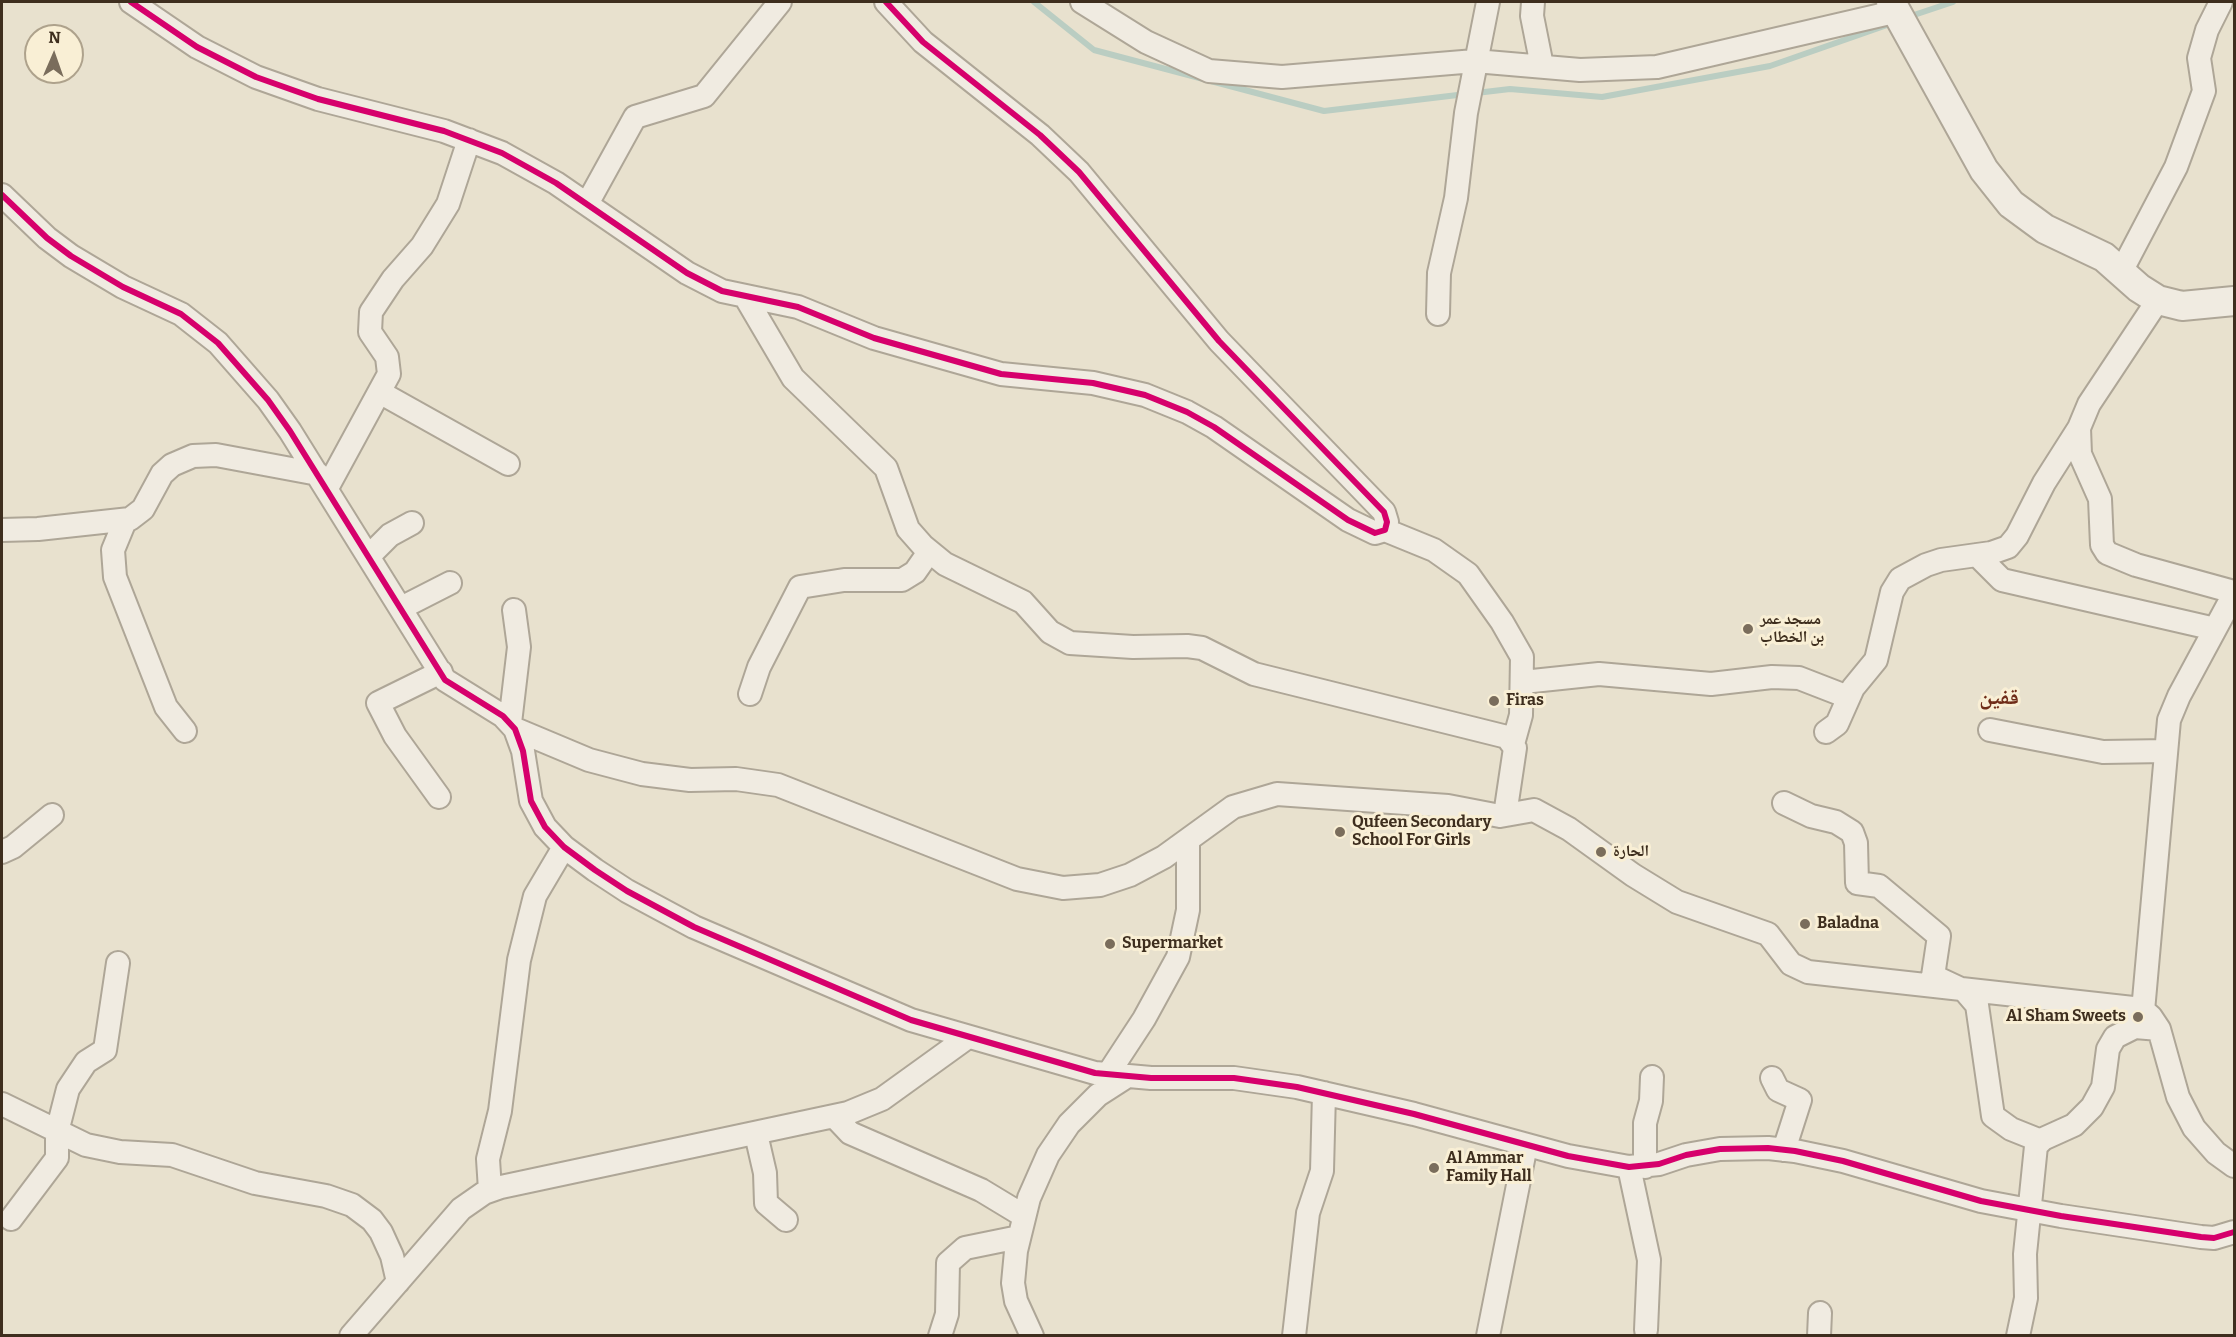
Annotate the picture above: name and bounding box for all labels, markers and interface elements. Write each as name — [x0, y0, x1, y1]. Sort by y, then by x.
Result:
north arrow — [24, 24, 84, 84]
text: N — [48, 28, 61, 47]
place label: مسجد عمر بن الخطاب — [1760, 610, 1824, 648]
marker: مسجد عمر بن الخطاب — [1741, 622, 1755, 636]
district label: قفين — [1979, 685, 2019, 711]
place label: Firas — [1506, 691, 1544, 711]
marker: Firas — [1487, 694, 1501, 708]
place label: Qufeen Secondary School For Girls — [1352, 813, 1491, 851]
marker: Qufeen Secondary School For Girls — [1333, 825, 1347, 839]
place label: الحارة — [1613, 842, 1649, 862]
marker: الحارة — [1594, 845, 1608, 859]
place label: Baladna — [1817, 914, 1879, 934]
marker: Baladna — [1798, 917, 1812, 931]
place label: Supermarket — [1122, 934, 1223, 954]
marker: Supermarket — [1103, 937, 1117, 951]
place label: Al Sham Sweets — [2006, 1007, 2126, 1027]
marker: Al Sham Sweets — [2131, 1010, 2145, 1024]
place label: Al Ammar Family Hall — [1446, 1149, 1532, 1187]
marker: Al Ammar Family Hall — [1427, 1161, 1441, 1175]

